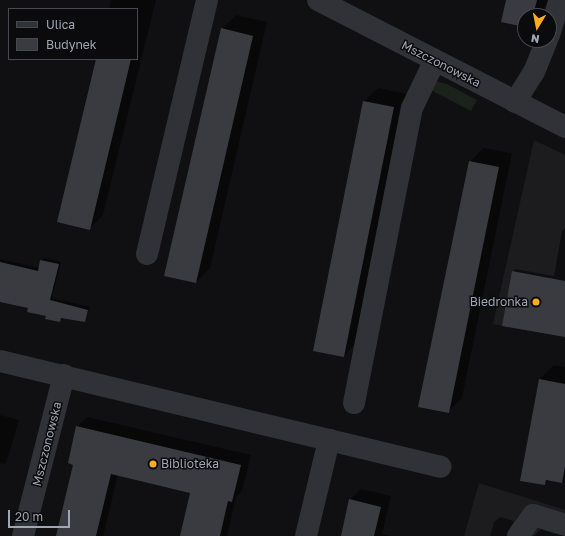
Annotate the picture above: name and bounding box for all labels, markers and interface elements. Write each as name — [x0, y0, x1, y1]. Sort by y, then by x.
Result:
legend — [8, 8, 138, 60]
north arrow — [517, 8, 557, 48]
text: Ulica — [46, 17, 75, 32]
text: N — [530, 32, 540, 46]
text: Budynek — [46, 37, 97, 52]
street label: Mszczonowska — [399, 38, 483, 90]
place label: Biedronka — [470, 295, 528, 309]
marker: Biedronka — [531, 297, 541, 307]
street label: Mszczonowska — [30, 400, 64, 488]
place label: Biblioteka — [161, 457, 219, 471]
marker: Biblioteka — [148, 459, 158, 469]
scale bar — [10, 502, 72, 528]
text: 20 m — [15, 509, 43, 524]

